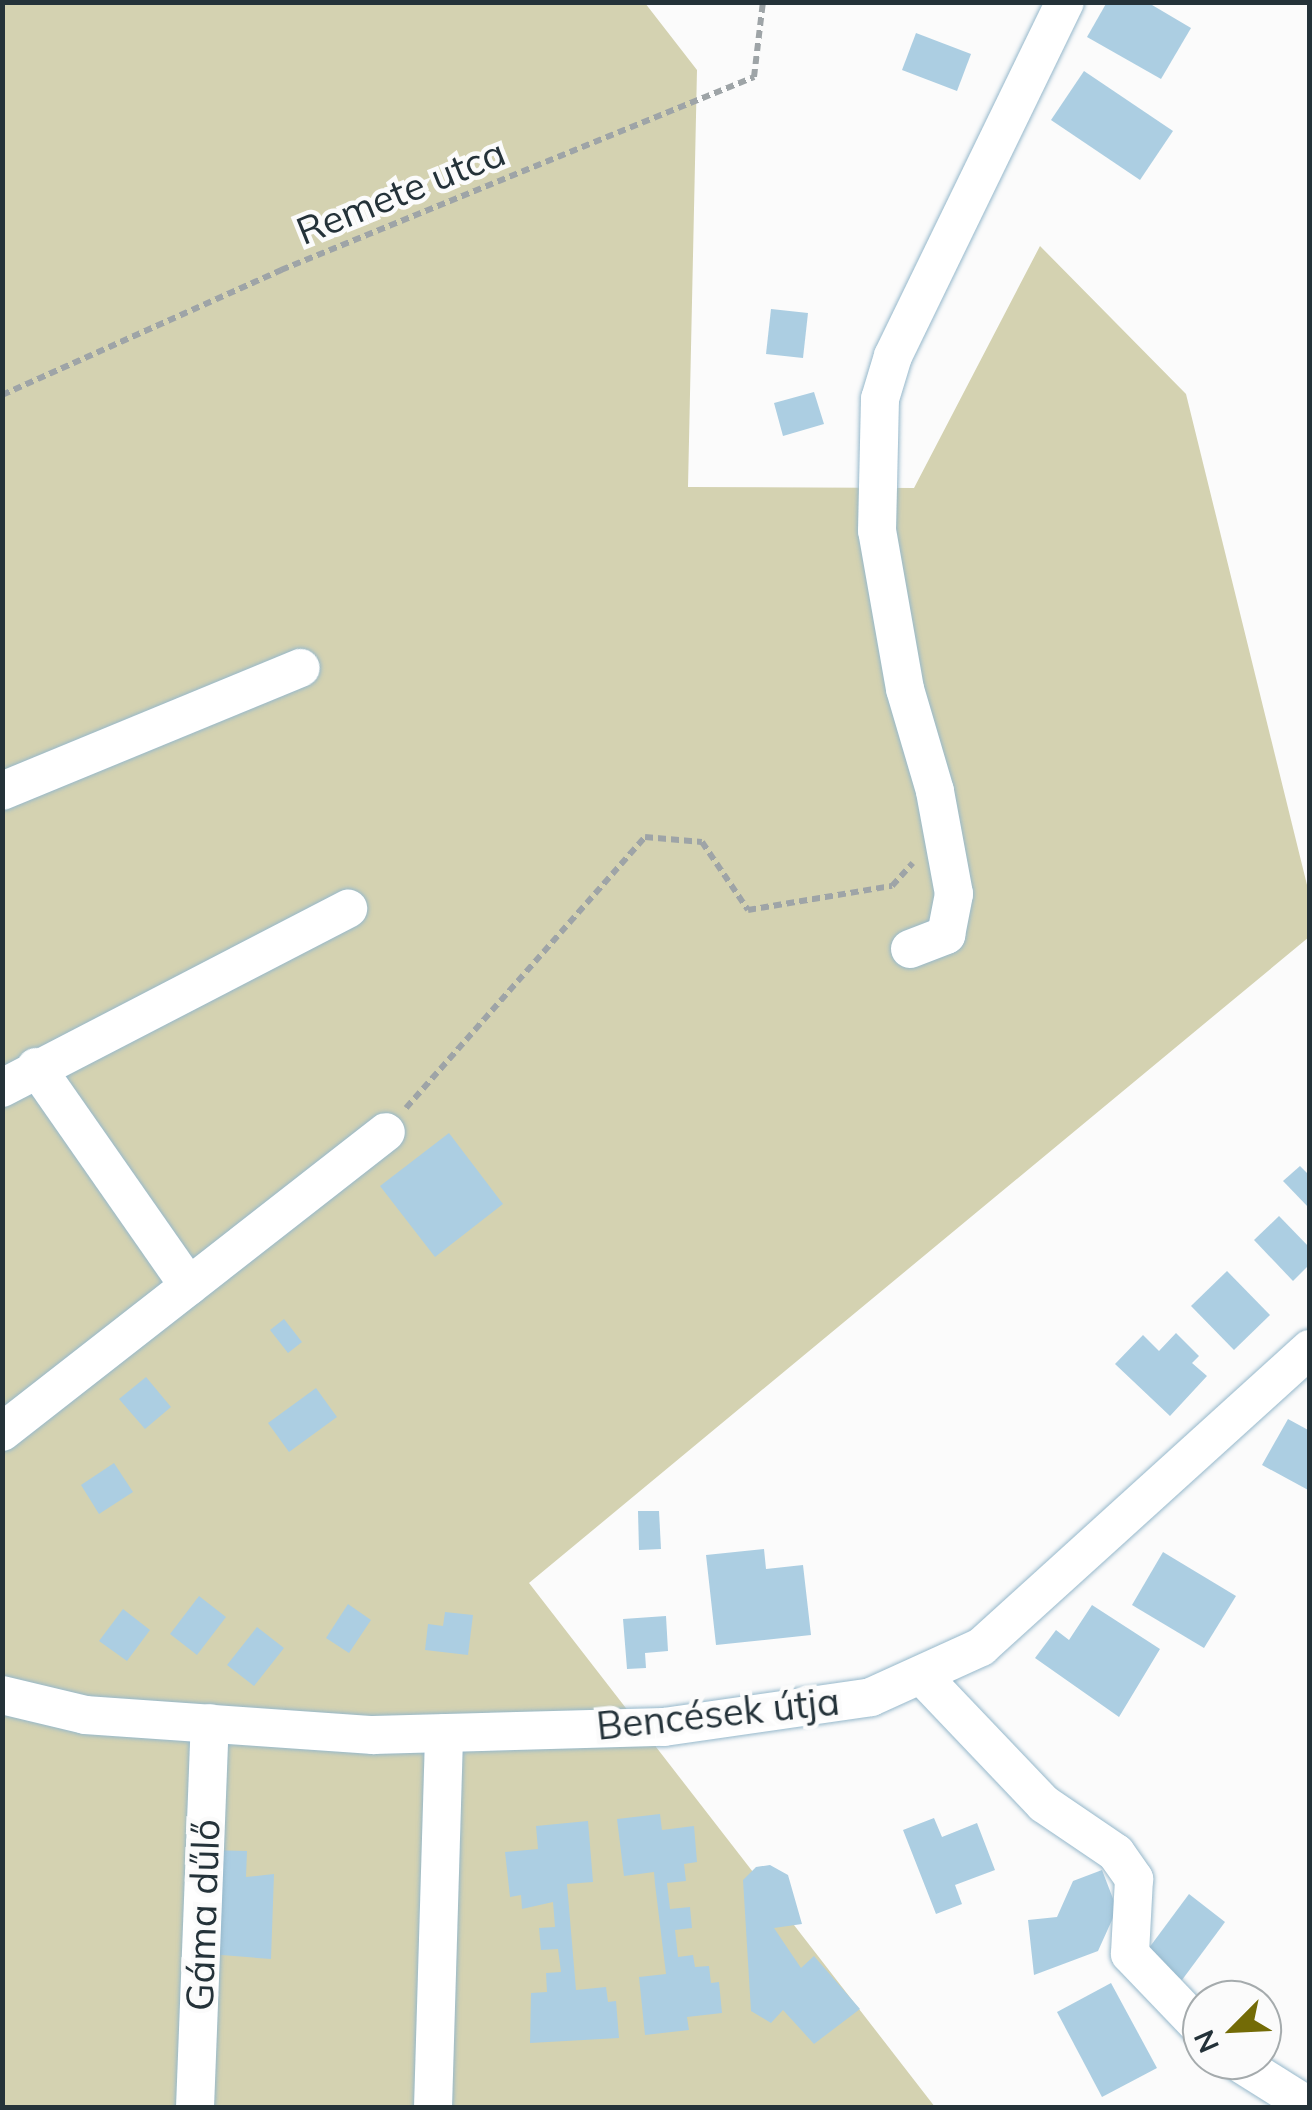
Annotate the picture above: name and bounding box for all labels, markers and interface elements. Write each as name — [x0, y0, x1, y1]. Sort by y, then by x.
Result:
street label: Remete utca — [290, 130, 512, 254]
street label: Bencések útja — [594, 1679, 842, 1749]
street label: Gáma dűlő — [177, 1818, 229, 2012]
north arrow — [1182, 1980, 1282, 2080]
text: N — [1186, 2025, 1226, 2058]

